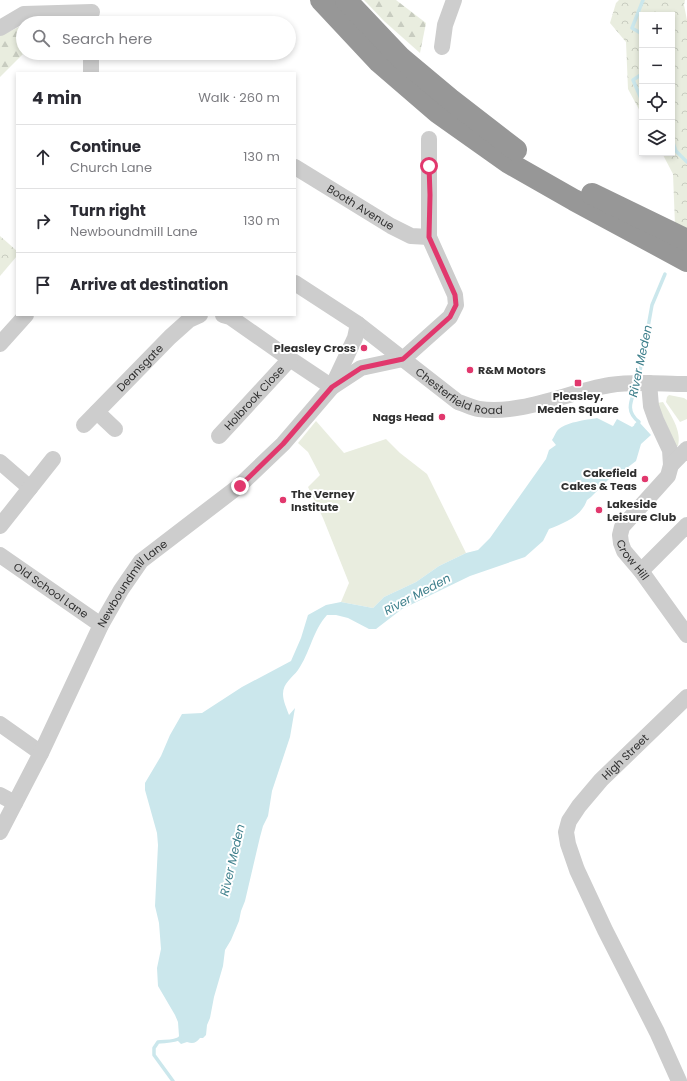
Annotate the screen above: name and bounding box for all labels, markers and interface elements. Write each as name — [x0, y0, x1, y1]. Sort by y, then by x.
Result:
map controls — [639, 12, 675, 156]
button: + — [639, 12, 675, 48]
search box — [16, 16, 296, 60]
icon: search — [30, 27, 52, 49]
text: Search here — [62, 28, 152, 49]
button: − — [639, 48, 675, 84]
button: locate — [639, 84, 675, 120]
text: 4 min — [32, 86, 82, 110]
text: Walk · 260 m — [198, 88, 280, 107]
button: layers — [639, 120, 675, 156]
text: Continue — [70, 136, 141, 157]
icon: ahead — [32, 146, 54, 168]
text: 130 m — [243, 147, 280, 166]
route start — [420, 157, 438, 175]
text: Church Lane — [70, 158, 152, 177]
street label: Booth Avenue — [324, 181, 397, 234]
text: Turn right — [70, 200, 146, 221]
icon: right — [32, 210, 54, 232]
text: 130 m — [243, 211, 280, 230]
text: Newboundmill Lane — [70, 222, 198, 241]
icon: arrive — [32, 274, 54, 296]
text: Arrive at destination — [70, 274, 228, 295]
water label: River Meden — [624, 323, 656, 399]
street label: Deansgate — [113, 340, 167, 395]
place label: Pleasley Cross — [274, 340, 356, 356]
marker: Pleasley Cross — [359, 343, 369, 353]
street label: Holbrook Close — [220, 362, 288, 434]
place label: R&M Motors — [478, 362, 546, 378]
street label: Chesterfield Road — [412, 364, 503, 418]
marker: R&M Motors — [465, 365, 475, 375]
marker: Pleasley, Meden Square — [573, 378, 583, 388]
place label: Pleasley, Meden Square — [537, 388, 619, 417]
place label: Nags Head — [373, 409, 434, 425]
marker: Nags Head — [437, 412, 447, 422]
place label: Cakefield Cakes & Teas — [561, 465, 637, 494]
marker: Cakefield Cakes & Teas — [640, 474, 650, 484]
route end — [231, 477, 249, 495]
place label: The Verney Institute — [291, 486, 355, 515]
marker: The Verney Institute — [278, 495, 288, 505]
place label: Lakeside Leisure Club — [607, 496, 677, 525]
marker: Lakeside Leisure Club — [594, 505, 604, 515]
street label: Newboundmill Lane — [93, 536, 171, 630]
street label: Crow Hill — [612, 537, 653, 583]
street label: Old School Lane — [10, 559, 92, 622]
water label: River Meden — [381, 569, 453, 619]
street label: High Street — [598, 730, 652, 783]
water label: River Meden — [215, 822, 249, 898]

